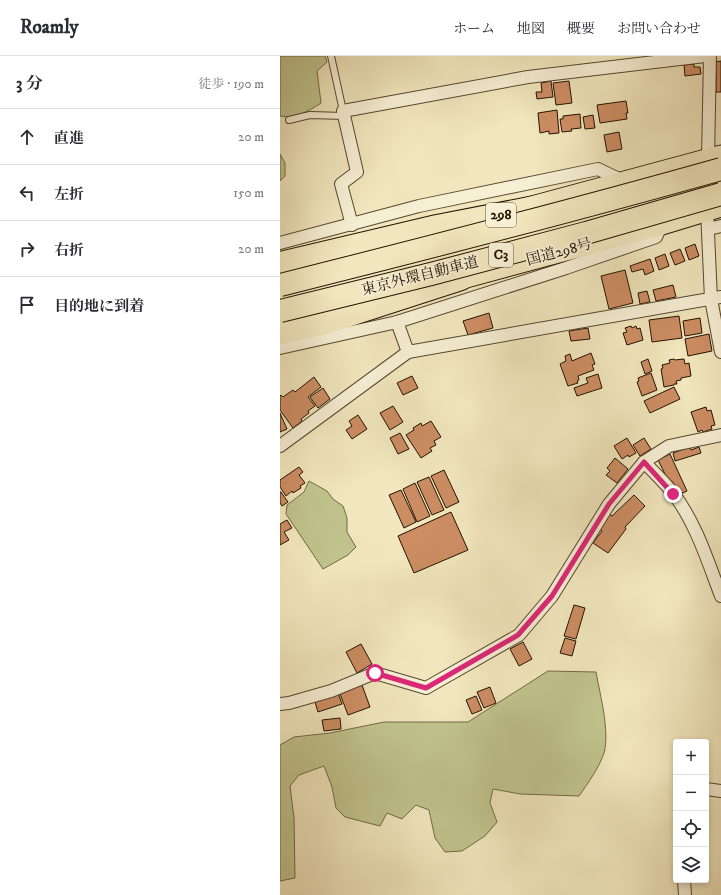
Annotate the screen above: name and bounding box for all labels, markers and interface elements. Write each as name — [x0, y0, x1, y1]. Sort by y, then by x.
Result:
text: Roamly — [20, 16, 79, 39]
text: ホーム — [453, 20, 495, 38]
text: 地図 — [517, 20, 545, 38]
text: 概要 — [567, 20, 595, 38]
text: お問い合わせ — [617, 20, 701, 38]
text: 3 分 — [16, 73, 43, 95]
text: 徒歩 · 190 m — [199, 76, 264, 92]
icon: ahead — [16, 126, 38, 148]
text: 直進 — [54, 129, 84, 148]
text: 20 m — [238, 129, 264, 145]
icon: left — [16, 182, 38, 204]
text: 左折 — [54, 185, 84, 204]
text: 150 m — [233, 185, 264, 201]
road number: 298 — [486, 203, 516, 227]
street label: 国道298号 — [524, 234, 594, 270]
icon: right — [16, 238, 38, 260]
text: 右折 — [54, 241, 84, 260]
text: 20 m — [238, 241, 264, 257]
road number: C3 — [489, 243, 513, 267]
street label: 東京外環自動車道 — [359, 252, 481, 300]
icon: arrive — [16, 294, 38, 316]
text: 目的地に到着 — [54, 297, 144, 316]
route end — [664, 485, 682, 503]
route start — [366, 664, 384, 682]
map controls — [673, 739, 709, 883]
button: + — [673, 739, 709, 775]
button: − — [673, 775, 709, 811]
button: locate — [673, 811, 709, 847]
button: layers — [673, 847, 709, 883]

